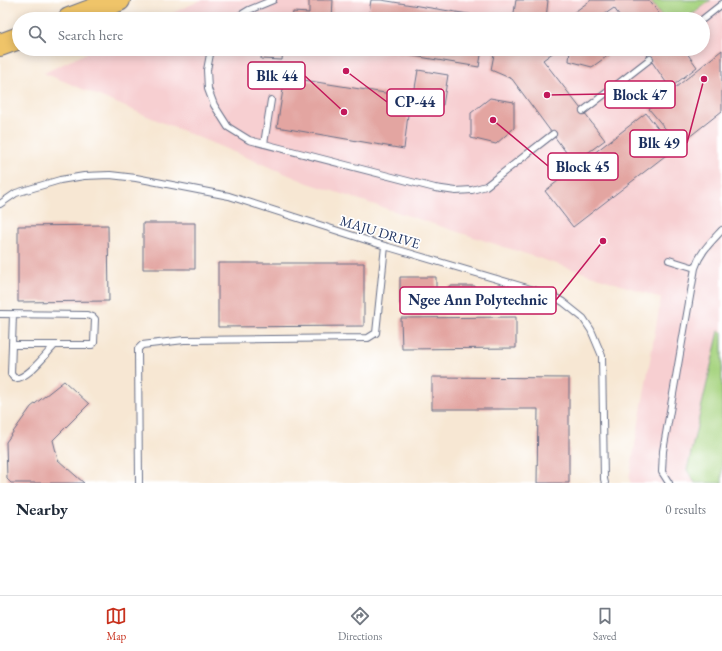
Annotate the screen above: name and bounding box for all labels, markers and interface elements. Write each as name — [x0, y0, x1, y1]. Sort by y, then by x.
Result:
search box — [12, 12, 710, 56]
icon: search — [26, 23, 48, 45]
text: Search here — [58, 25, 123, 44]
callout: Blk 44 — [248, 62, 305, 89]
text: Blk 44 — [256, 66, 299, 85]
callout: Block 47 — [605, 81, 675, 108]
text: Block 47 — [613, 85, 667, 104]
callout: CP-44 — [387, 89, 444, 116]
text: CP-44 — [395, 92, 436, 111]
callout: Blk 49 — [630, 130, 687, 157]
text: Blk 49 — [638, 133, 680, 152]
callout: Block 45 — [548, 153, 618, 180]
text: Block 45 — [556, 157, 610, 176]
street label: MAJU DRIVE — [338, 211, 422, 253]
callout: Ngee Ann Polytechnic — [400, 287, 556, 314]
text: Ngee Ann Polytechnic — [408, 290, 548, 309]
text: Nearby — [16, 498, 68, 520]
text: 0 results — [665, 501, 706, 518]
tab: Map — [105, 605, 127, 643]
tab: Directions — [338, 605, 382, 643]
tab: Saved — [593, 605, 617, 643]

